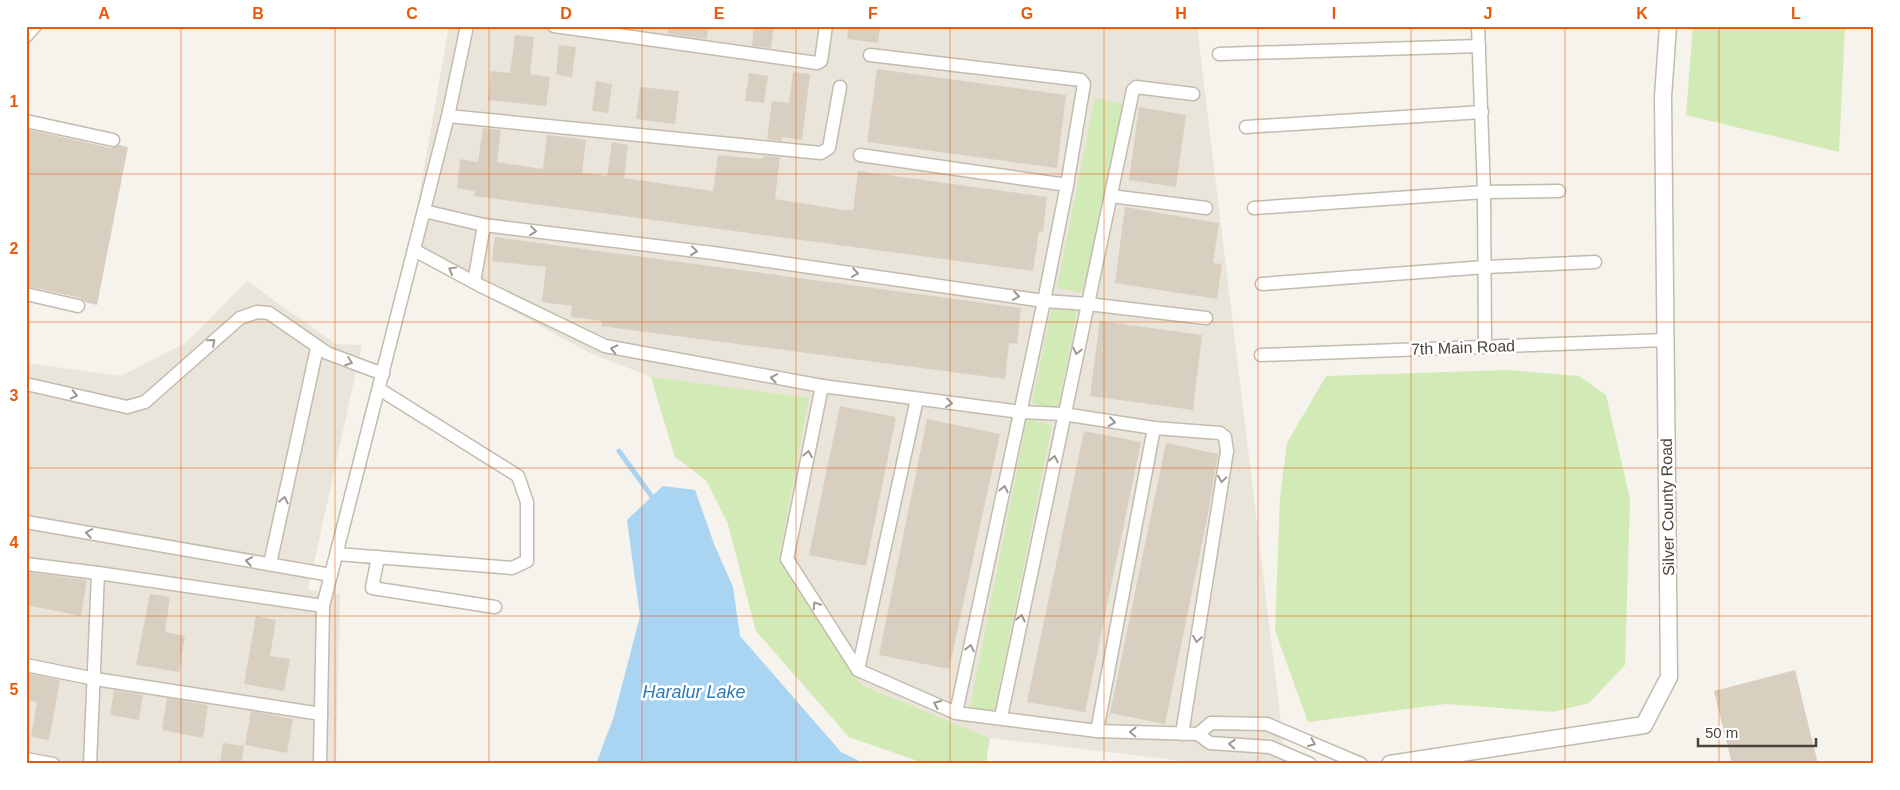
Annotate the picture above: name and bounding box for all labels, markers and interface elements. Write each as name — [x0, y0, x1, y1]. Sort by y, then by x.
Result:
text: A — [98, 5, 110, 22]
text: B — [252, 5, 264, 22]
text: C — [406, 5, 418, 22]
text: D — [560, 5, 572, 22]
text: E — [714, 5, 725, 22]
text: F — [868, 5, 878, 22]
text: G — [1021, 5, 1033, 22]
text: H — [1175, 5, 1187, 22]
text: I — [1332, 5, 1336, 22]
text: J — [1484, 5, 1492, 22]
text: K — [1636, 5, 1648, 22]
text: L — [1791, 5, 1801, 22]
text: 1 — [10, 93, 19, 110]
one-way arrow — [529, 225, 537, 236]
text: 2 — [10, 240, 19, 257]
one-way arrow — [690, 245, 698, 256]
one-way arrow — [448, 267, 457, 277]
one-way arrow — [851, 268, 859, 278]
one-way arrow — [1011, 291, 1020, 301]
street label: 7th Main Road — [1411, 337, 1515, 358]
one-way arrow — [206, 339, 215, 348]
one-way arrow — [609, 344, 618, 354]
one-way arrow — [1072, 347, 1083, 356]
one-way arrow — [345, 356, 353, 366]
one-way arrow — [769, 373, 778, 383]
text: 3 — [10, 387, 19, 404]
one-way arrow — [69, 389, 78, 400]
one-way arrow — [945, 397, 953, 408]
one-way arrow — [1107, 416, 1116, 426]
street label: Silver County Road — [1658, 438, 1677, 576]
one-way arrow — [802, 449, 813, 458]
one-way arrow — [1048, 454, 1059, 463]
one-way arrow — [1218, 474, 1228, 483]
one-way arrow — [998, 485, 1009, 493]
one-way arrow — [278, 495, 289, 504]
one-way arrow — [84, 528, 93, 538]
text: 4 — [10, 534, 19, 551]
one-way arrow — [244, 556, 253, 566]
one-way arrow — [813, 602, 823, 611]
one-way arrow — [1016, 613, 1026, 622]
one-way arrow — [1192, 635, 1202, 644]
one-way arrow — [964, 643, 975, 652]
text: 5 — [10, 681, 19, 698]
water label: Haralur Lake — [642, 682, 746, 702]
one-way arrow — [933, 700, 942, 711]
scale bar — [1698, 715, 1815, 747]
text: 50 m — [1705, 724, 1738, 741]
one-way arrow — [1129, 727, 1136, 737]
one-way arrow — [1307, 736, 1316, 747]
one-way arrow — [1228, 739, 1236, 750]

